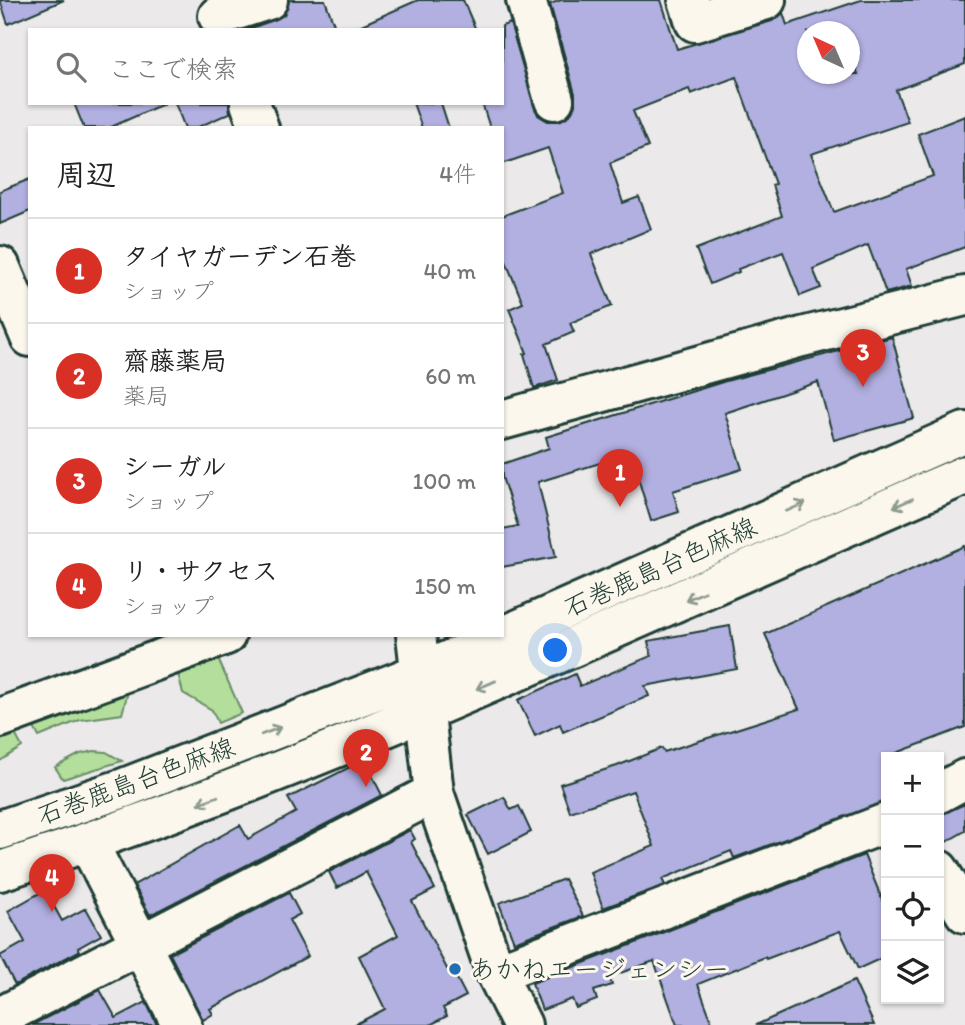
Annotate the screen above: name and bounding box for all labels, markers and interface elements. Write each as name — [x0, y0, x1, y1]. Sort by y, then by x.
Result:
north arrow — [797, 21, 860, 84]
search box — [28, 28, 504, 105]
icon: search — [52, 48, 90, 86]
text: ここで検索 — [108, 53, 238, 85]
text: 周辺 — [56, 156, 116, 193]
text: 4件 — [439, 160, 476, 188]
text: タイヤガーデン石巻 — [123, 240, 356, 272]
text: 1 — [74, 257, 84, 285]
text: 40 m — [423, 257, 476, 285]
text: ショップ — [123, 277, 214, 305]
pin: 3 — [840, 329, 886, 387]
text: 齋藤薬局 — [123, 345, 227, 377]
text: 2 — [73, 362, 85, 390]
text: 60 m — [425, 362, 476, 390]
text: 薬局 — [123, 382, 169, 410]
pin: 1 — [597, 449, 643, 507]
text: シーガル — [123, 450, 227, 482]
text: 3 — [73, 467, 85, 495]
text: 100 m — [412, 467, 476, 495]
text: ショップ — [123, 487, 214, 515]
one-way arrow — [892, 497, 914, 510]
one-way arrow — [784, 500, 806, 513]
street label: 石巻鹿島台色麻線 — [558, 510, 762, 624]
text: リ・サクセス — [123, 555, 278, 587]
text: 4 — [72, 572, 86, 600]
text: 150 m — [415, 572, 476, 600]
one-way arrow — [685, 590, 706, 603]
text: ショップ — [123, 592, 214, 620]
your location — [538, 633, 572, 667]
one-way arrow — [475, 679, 497, 692]
one-way arrow — [260, 724, 281, 736]
pin: 2 — [343, 729, 389, 787]
street label: 石巻鹿島台色麻線 — [33, 730, 239, 832]
map controls — [881, 752, 944, 1004]
button: + — [881, 752, 944, 815]
one-way arrow — [197, 795, 219, 808]
button: − — [881, 815, 944, 878]
pin: 4 — [29, 854, 75, 912]
button: locate — [881, 878, 944, 941]
button: layers — [881, 941, 944, 1004]
place label: あかねエージェンシー — [469, 953, 730, 985]
marker: あかねエージェンシー — [447, 961, 463, 977]

